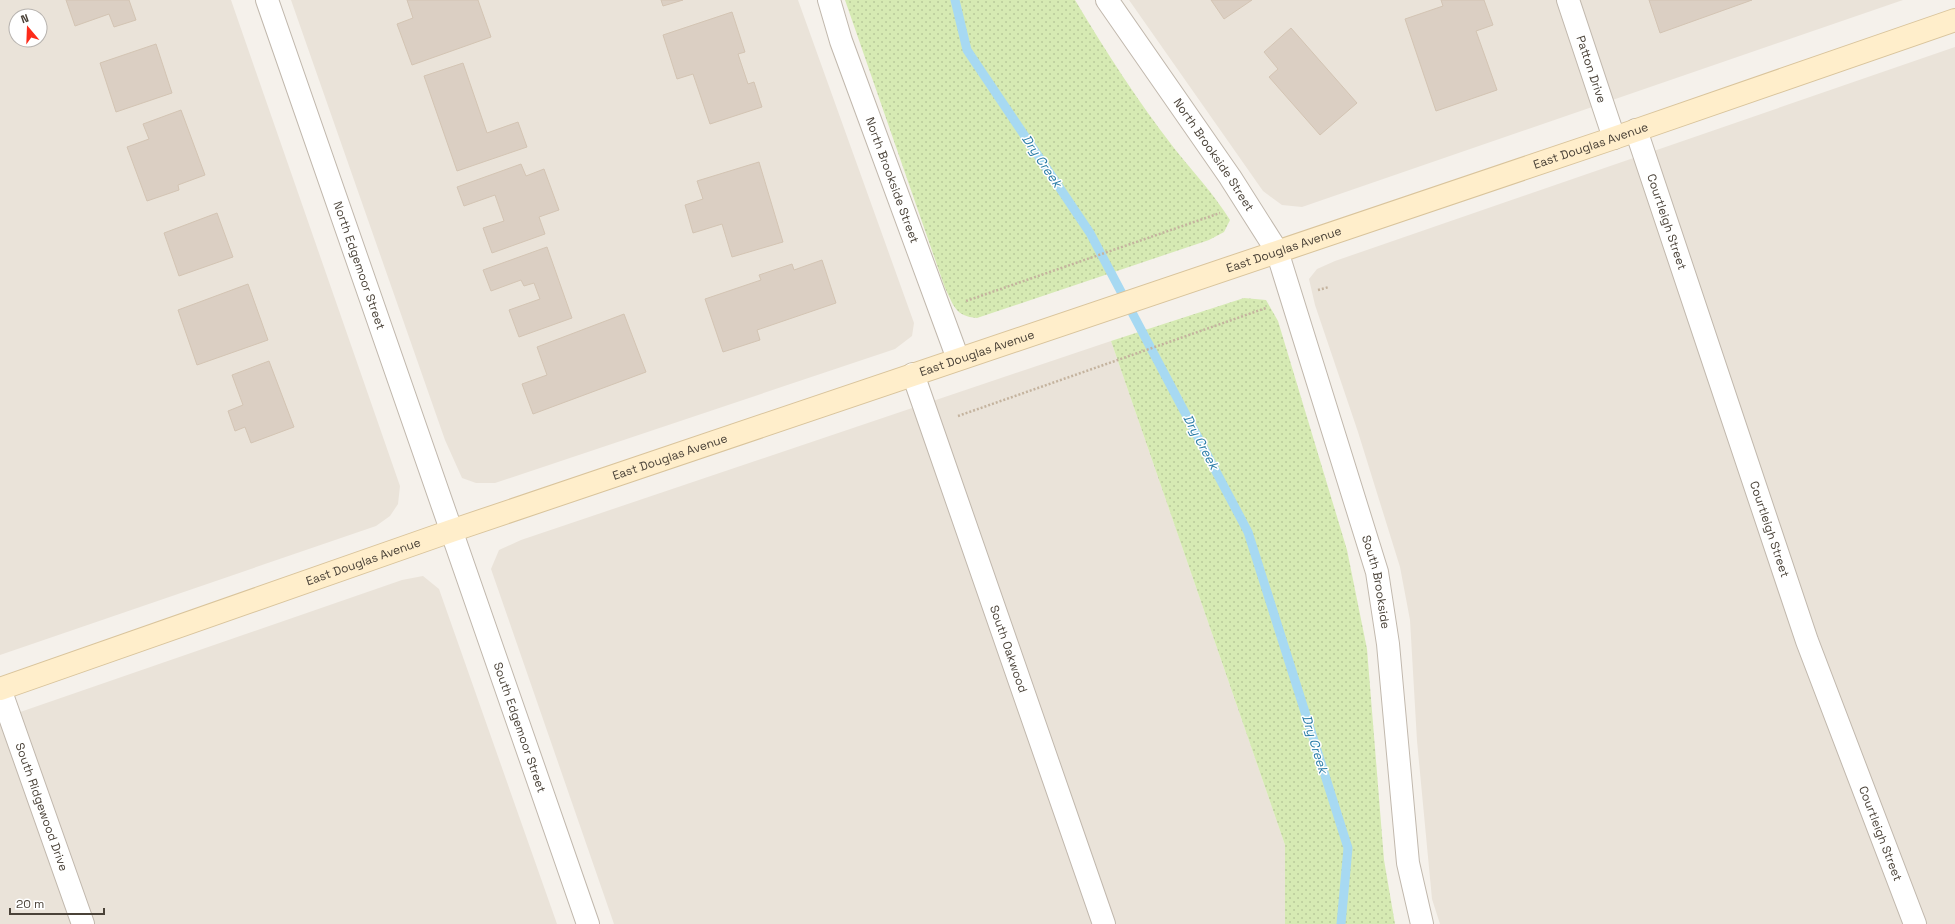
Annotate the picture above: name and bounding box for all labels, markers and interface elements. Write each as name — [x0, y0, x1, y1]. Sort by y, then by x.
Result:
north arrow — [8, 8, 48, 48]
text: N — [19, 11, 31, 26]
street label: Patton Drive — [1572, 33, 1610, 105]
street label: North Brookside Street — [1170, 95, 1258, 214]
street label: North Brookside Street — [862, 115, 923, 245]
street label: East Douglas Avenue — [1531, 119, 1650, 173]
water label: Dry Creek — [1018, 131, 1067, 192]
street label: Courtleigh Street — [1643, 172, 1690, 272]
street label: North Edgemoor Street — [330, 199, 389, 332]
street label: East Douglas Avenue — [1224, 223, 1343, 276]
street label: East Douglas Avenue — [917, 326, 1037, 380]
water label: Dry Creek — [1179, 411, 1224, 474]
street label: East Douglas Avenue — [610, 430, 730, 484]
street label: Courtleigh Street — [1746, 479, 1793, 579]
street label: South Brookside — [1358, 533, 1394, 630]
street label: East Douglas Avenue — [304, 534, 423, 589]
street label: South Oakwood — [986, 603, 1031, 695]
street label: South Edgemoor Street — [490, 660, 550, 795]
water label: Dry Creek — [1298, 713, 1333, 777]
street label: South Ridgewood Drive — [12, 741, 72, 873]
street label: Courtleigh Street — [1855, 784, 1906, 883]
scale bar — [10, 890, 104, 916]
text: 20 m — [16, 896, 44, 912]

